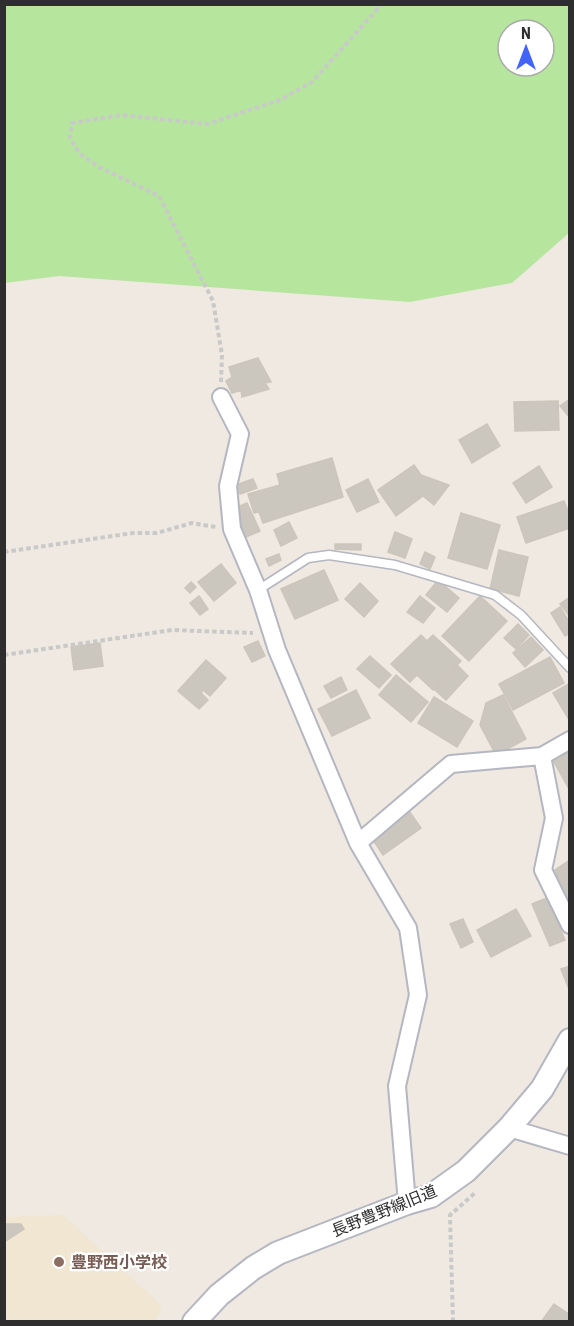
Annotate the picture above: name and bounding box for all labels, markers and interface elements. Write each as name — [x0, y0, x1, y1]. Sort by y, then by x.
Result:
north arrow — [496, 18, 556, 78]
text: N — [521, 24, 531, 43]
street label: 長野豊野線旧道 — [329, 1181, 439, 1241]
place label: 豊野西小学校 — [71, 1253, 167, 1272]
marker: 豊野西小学校 — [52, 1255, 66, 1269]

